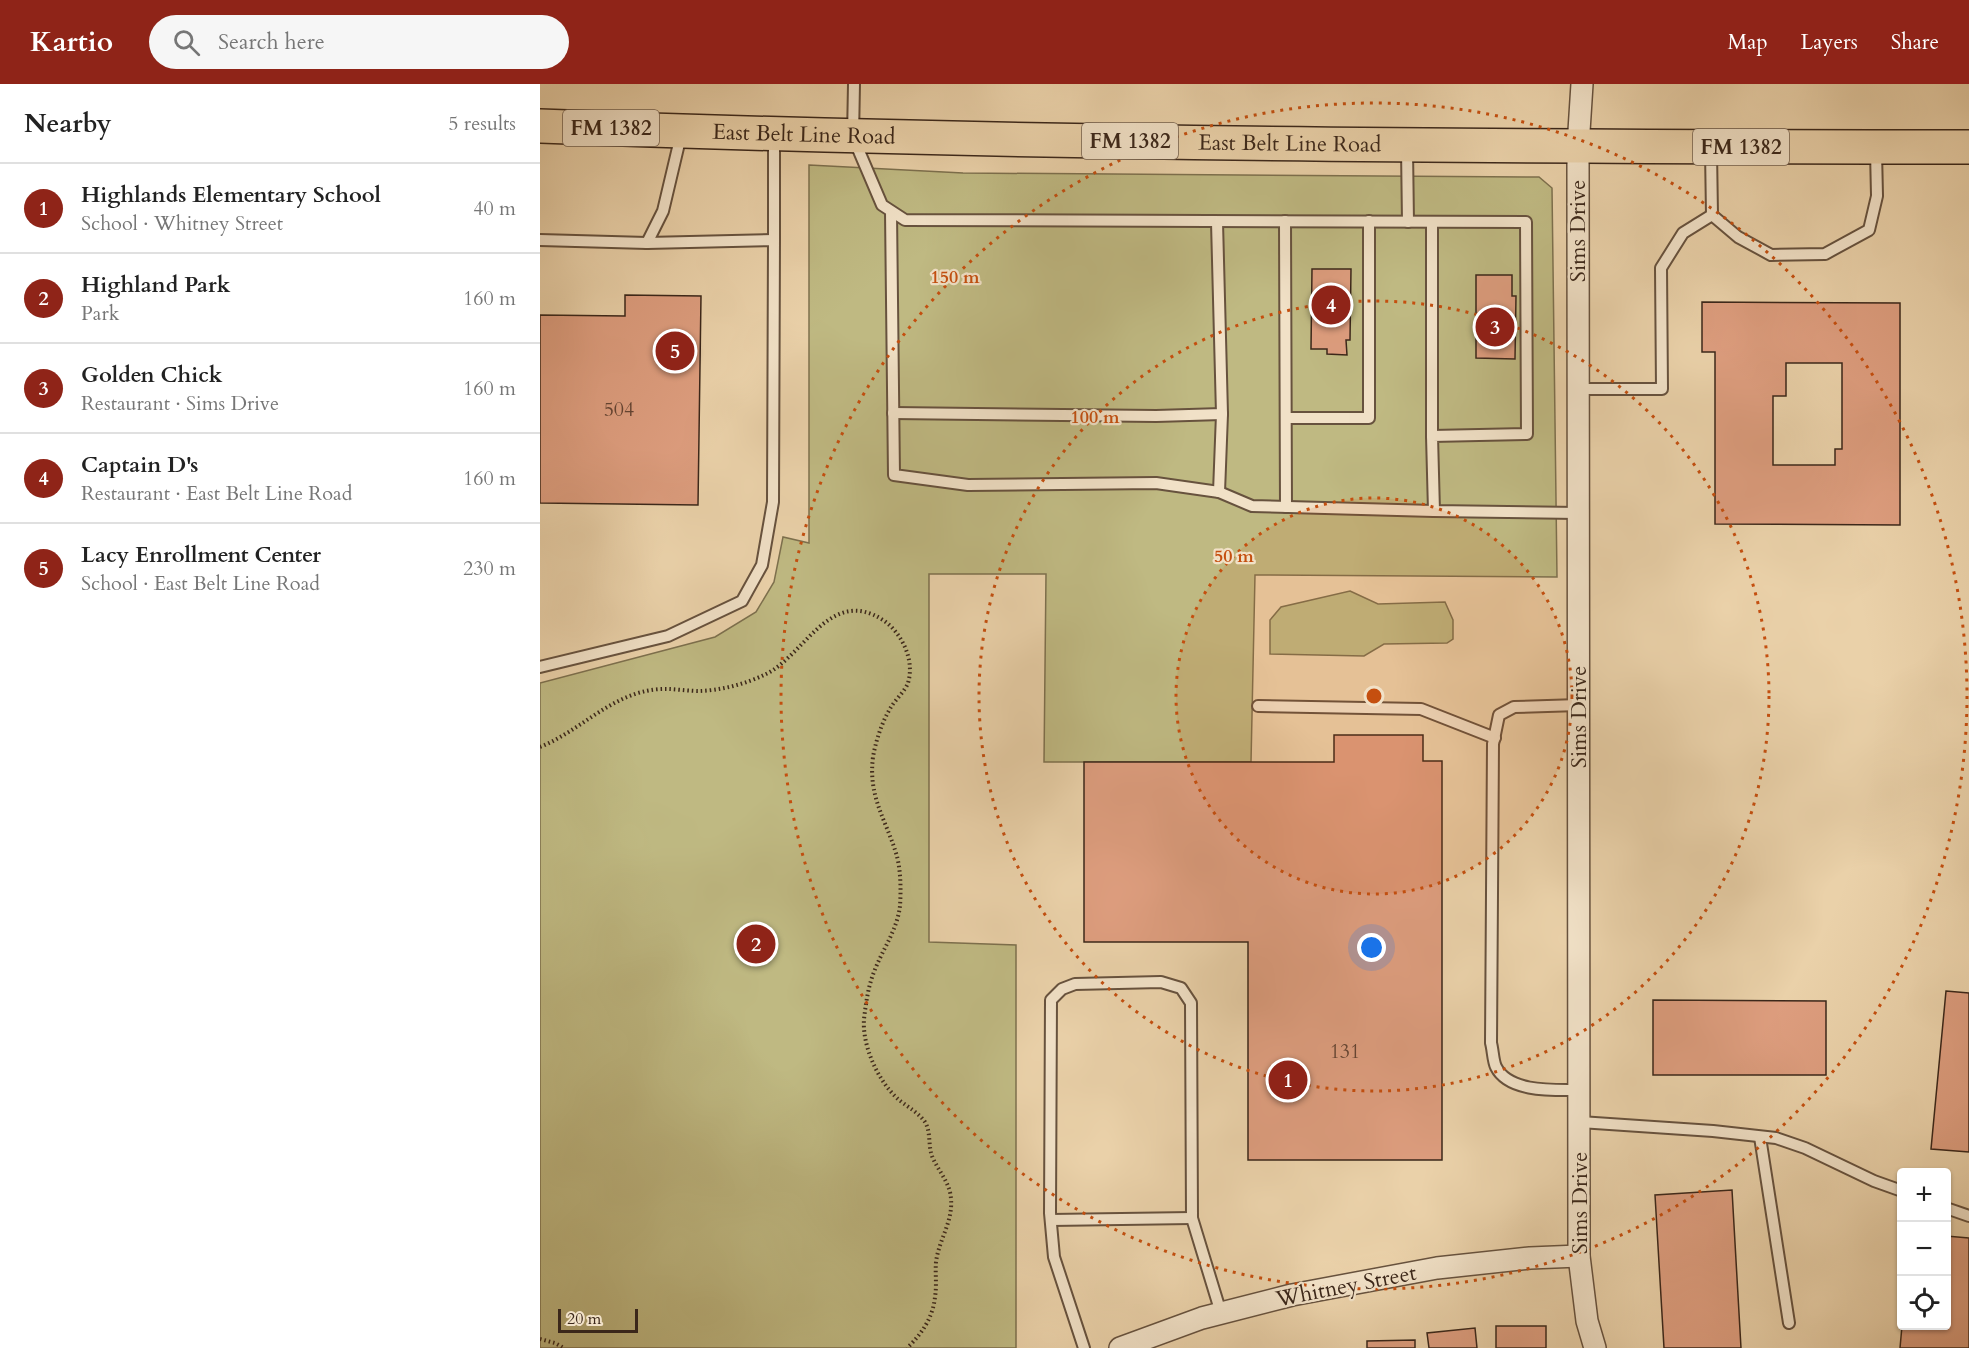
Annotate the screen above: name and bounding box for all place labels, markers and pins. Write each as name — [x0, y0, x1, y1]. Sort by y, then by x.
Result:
pin: 4 — [1312, 282, 1350, 328]
pin: 3 — [1476, 304, 1514, 350]
pin: 5 — [656, 328, 694, 374]
centre of rings — [1364, 686, 1384, 706]
pin: 2 — [736, 922, 776, 966]
pin: 1 — [1268, 1058, 1308, 1102]

